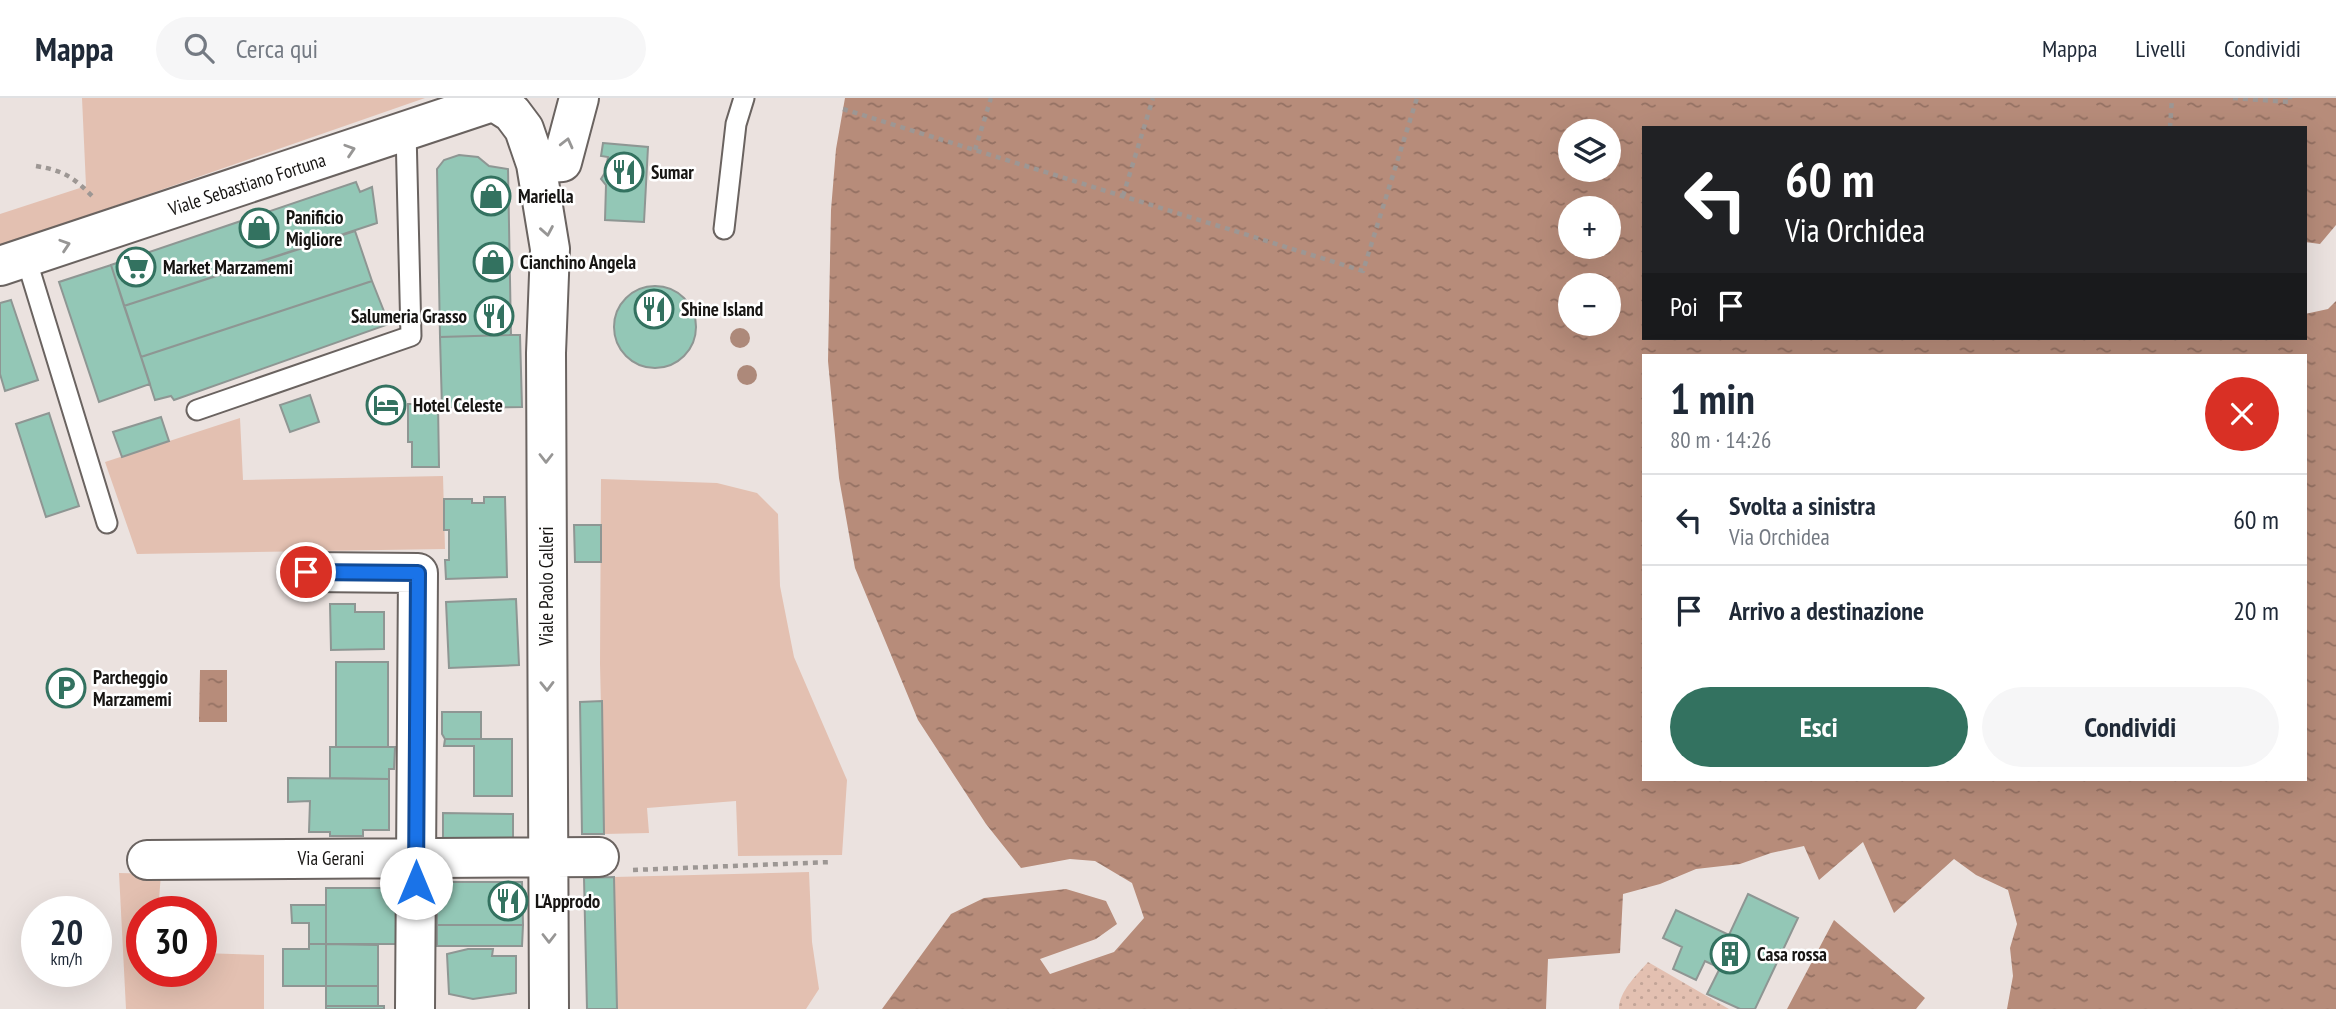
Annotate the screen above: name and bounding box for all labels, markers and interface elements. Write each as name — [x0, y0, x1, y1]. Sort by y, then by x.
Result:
search box — [156, 17, 646, 80]
text: Mappa — [35, 27, 114, 70]
icon: search — [180, 29, 218, 67]
text: Cerca qui — [236, 32, 318, 65]
text: Mappa — [2042, 33, 2097, 64]
text: Livelli — [2135, 33, 2186, 64]
text: Condividi — [2224, 33, 2301, 64]
map controls — [1558, 119, 1621, 336]
button: layers — [1558, 119, 1621, 182]
one-way arrow — [559, 137, 573, 149]
one-way arrow — [344, 143, 356, 158]
street label: Viale Sebastiano Fortuna — [164, 147, 329, 221]
text: 60 m — [1785, 147, 1874, 211]
restaurant icon: Sumar — [603, 151, 645, 193]
icon: left — [1670, 154, 1761, 245]
place label: Sumar — [651, 160, 694, 184]
shop icon: Mariella — [470, 175, 512, 217]
place label: Mariella — [518, 184, 574, 208]
button: + — [1558, 196, 1621, 259]
place label: Panificio Migliore — [286, 205, 343, 251]
shop icon: Panificio Migliore — [238, 207, 280, 249]
text: Via Orchidea — [1785, 209, 1925, 251]
one-way arrow — [539, 225, 554, 237]
one-way arrow — [58, 239, 70, 253]
shop icon: Cianchino Angela — [472, 241, 514, 283]
supermarket icon: Market Marzamemi — [115, 246, 157, 288]
place label: Cianchino Angela — [520, 250, 636, 274]
place label: Market Marzamemi — [163, 255, 293, 279]
button: − — [1558, 273, 1621, 336]
icon: arrive — [1712, 287, 1750, 325]
restaurant icon: Shine Island — [633, 288, 675, 330]
text: Poi — [1670, 290, 1698, 323]
restaurant icon: Salumeria Grasso — [473, 295, 515, 337]
place label: Shine Island — [681, 297, 763, 321]
place label: Salumeria Grasso — [351, 304, 467, 328]
text: 1 min — [1670, 371, 1755, 426]
button: close — [2205, 377, 2279, 451]
hotel icon: Hotel Celeste — [365, 384, 407, 426]
place label: Hotel Celeste — [413, 393, 503, 417]
text: 80 m · 14:26 — [1670, 425, 1771, 454]
one-way arrow — [538, 453, 554, 464]
text: Svolta a sinistra — [1729, 489, 1876, 522]
icon: left — [1670, 501, 1708, 539]
text: 60 m — [2233, 503, 2279, 536]
text: Via Orchidea — [1729, 522, 1830, 551]
street label: Viale Paolo Calleri — [534, 526, 558, 647]
pin — [276, 542, 336, 602]
icon: arrive — [287, 553, 325, 591]
icon: arrive — [1670, 592, 1708, 630]
text: Arrivo a destinazione — [1729, 594, 1924, 627]
text: 20 m — [2233, 594, 2279, 627]
place label: Parcheggio Marzamemi — [93, 665, 172, 711]
parking icon: Parcheggio Marzamemi — [45, 667, 87, 709]
one-way arrow — [539, 680, 554, 691]
button: Esci — [1670, 687, 1968, 767]
button: Condividi — [1982, 687, 2279, 767]
street label: Via Gerani — [296, 846, 365, 870]
position arrow — [379, 846, 453, 920]
restaurant icon: L'Approdo — [487, 880, 529, 922]
place label: L'Approdo — [535, 889, 600, 913]
speed limit sign: 30 — [126, 896, 217, 987]
text: 20 — [50, 909, 83, 955]
one-way arrow — [541, 933, 557, 943]
building icon: Casa rossa — [1709, 933, 1751, 975]
place label: Casa rossa — [1757, 942, 1827, 966]
text: km/h — [51, 947, 82, 970]

